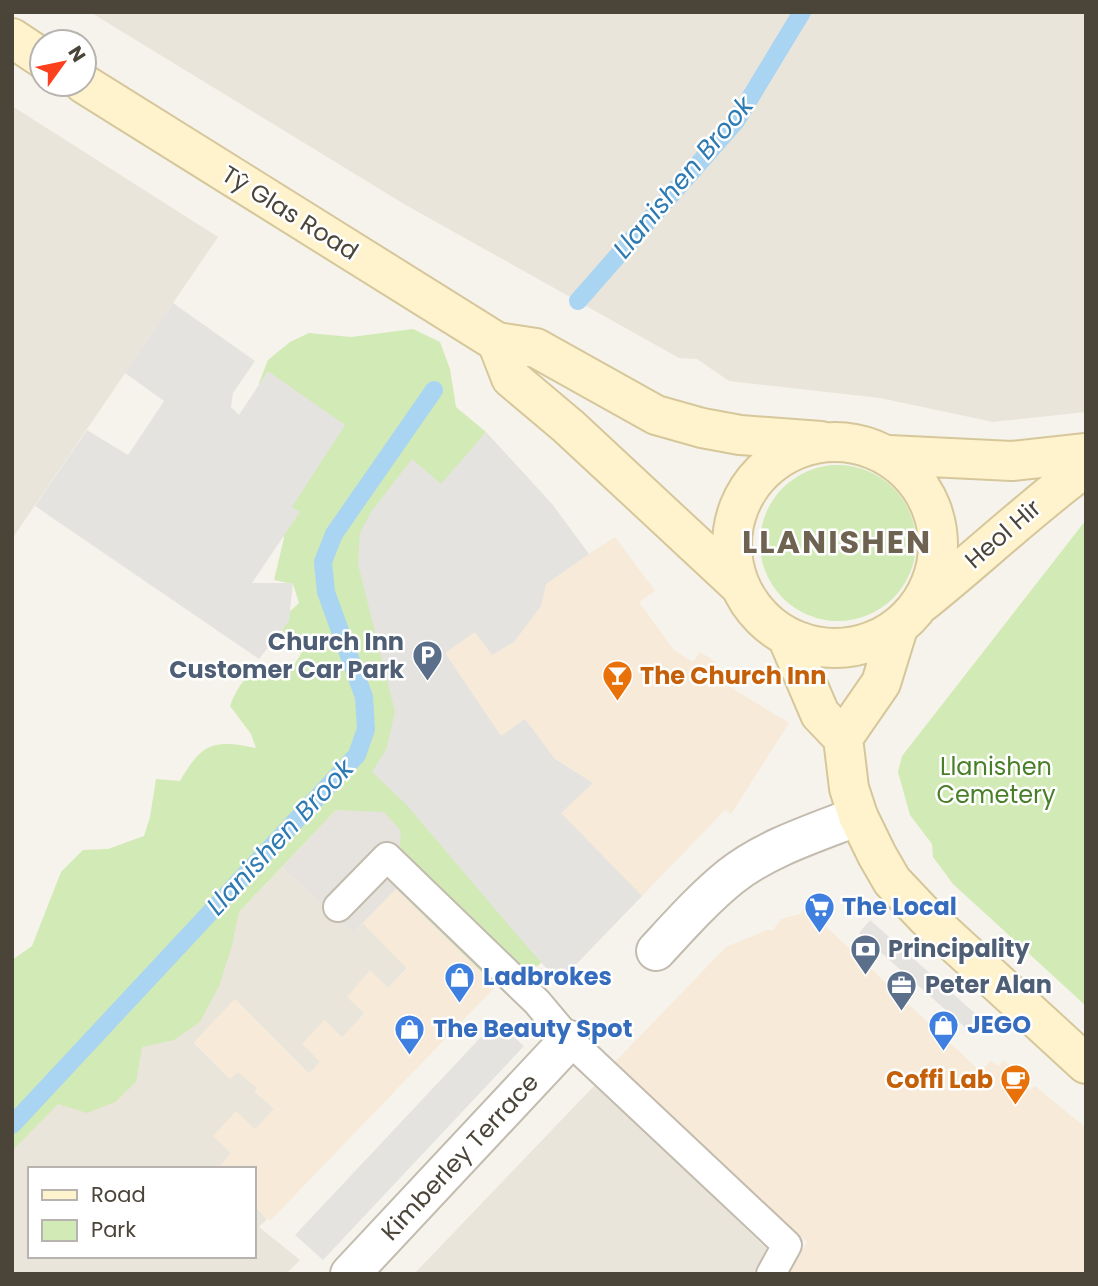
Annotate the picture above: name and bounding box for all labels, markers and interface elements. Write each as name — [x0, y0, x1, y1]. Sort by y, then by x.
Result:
north arrow — [28, 28, 98, 98]
text: N — [62, 41, 92, 67]
water label: Llanishen Brook — [605, 87, 763, 266]
street label: Tŷ Glas Road — [216, 158, 365, 268]
street label: Heol Hir — [958, 491, 1048, 576]
district label: LLANISHEN — [742, 519, 932, 564]
place label: Church Inn Customer Car Park — [169, 625, 404, 686]
parking icon: Church Inn Customer Car Park — [410, 639, 444, 683]
bar icon: The Church Inn — [600, 659, 634, 703]
place label: The Church Inn — [640, 659, 826, 692]
water label: Llanishen Brook — [198, 750, 363, 923]
park label: Llanishen Cemetery — [936, 750, 1056, 811]
supermarket icon: The Local — [802, 890, 836, 934]
place label: The Local — [842, 890, 957, 923]
bank icon: Principality — [848, 932, 882, 976]
place label: Principality — [888, 932, 1031, 965]
shop icon: Ladbrokes — [443, 960, 477, 1004]
place label: Ladbrokes — [483, 960, 612, 993]
office icon: Peter Alan — [885, 968, 919, 1012]
place label: Peter Alan — [925, 968, 1052, 1001]
shop icon: JEGO — [927, 1008, 961, 1052]
place label: JEGO — [967, 1008, 1031, 1041]
shop icon: The Beauty Spot — [393, 1012, 427, 1056]
place label: The Beauty Spot — [433, 1012, 632, 1045]
place label: Coffi Lab — [886, 1063, 993, 1096]
cafe icon: Coffi Lab — [999, 1063, 1033, 1107]
street label: Kimberley Terrace — [374, 1066, 546, 1247]
legend — [28, 1167, 256, 1258]
text: Road — [91, 1180, 146, 1209]
text: Park — [91, 1215, 136, 1244]

